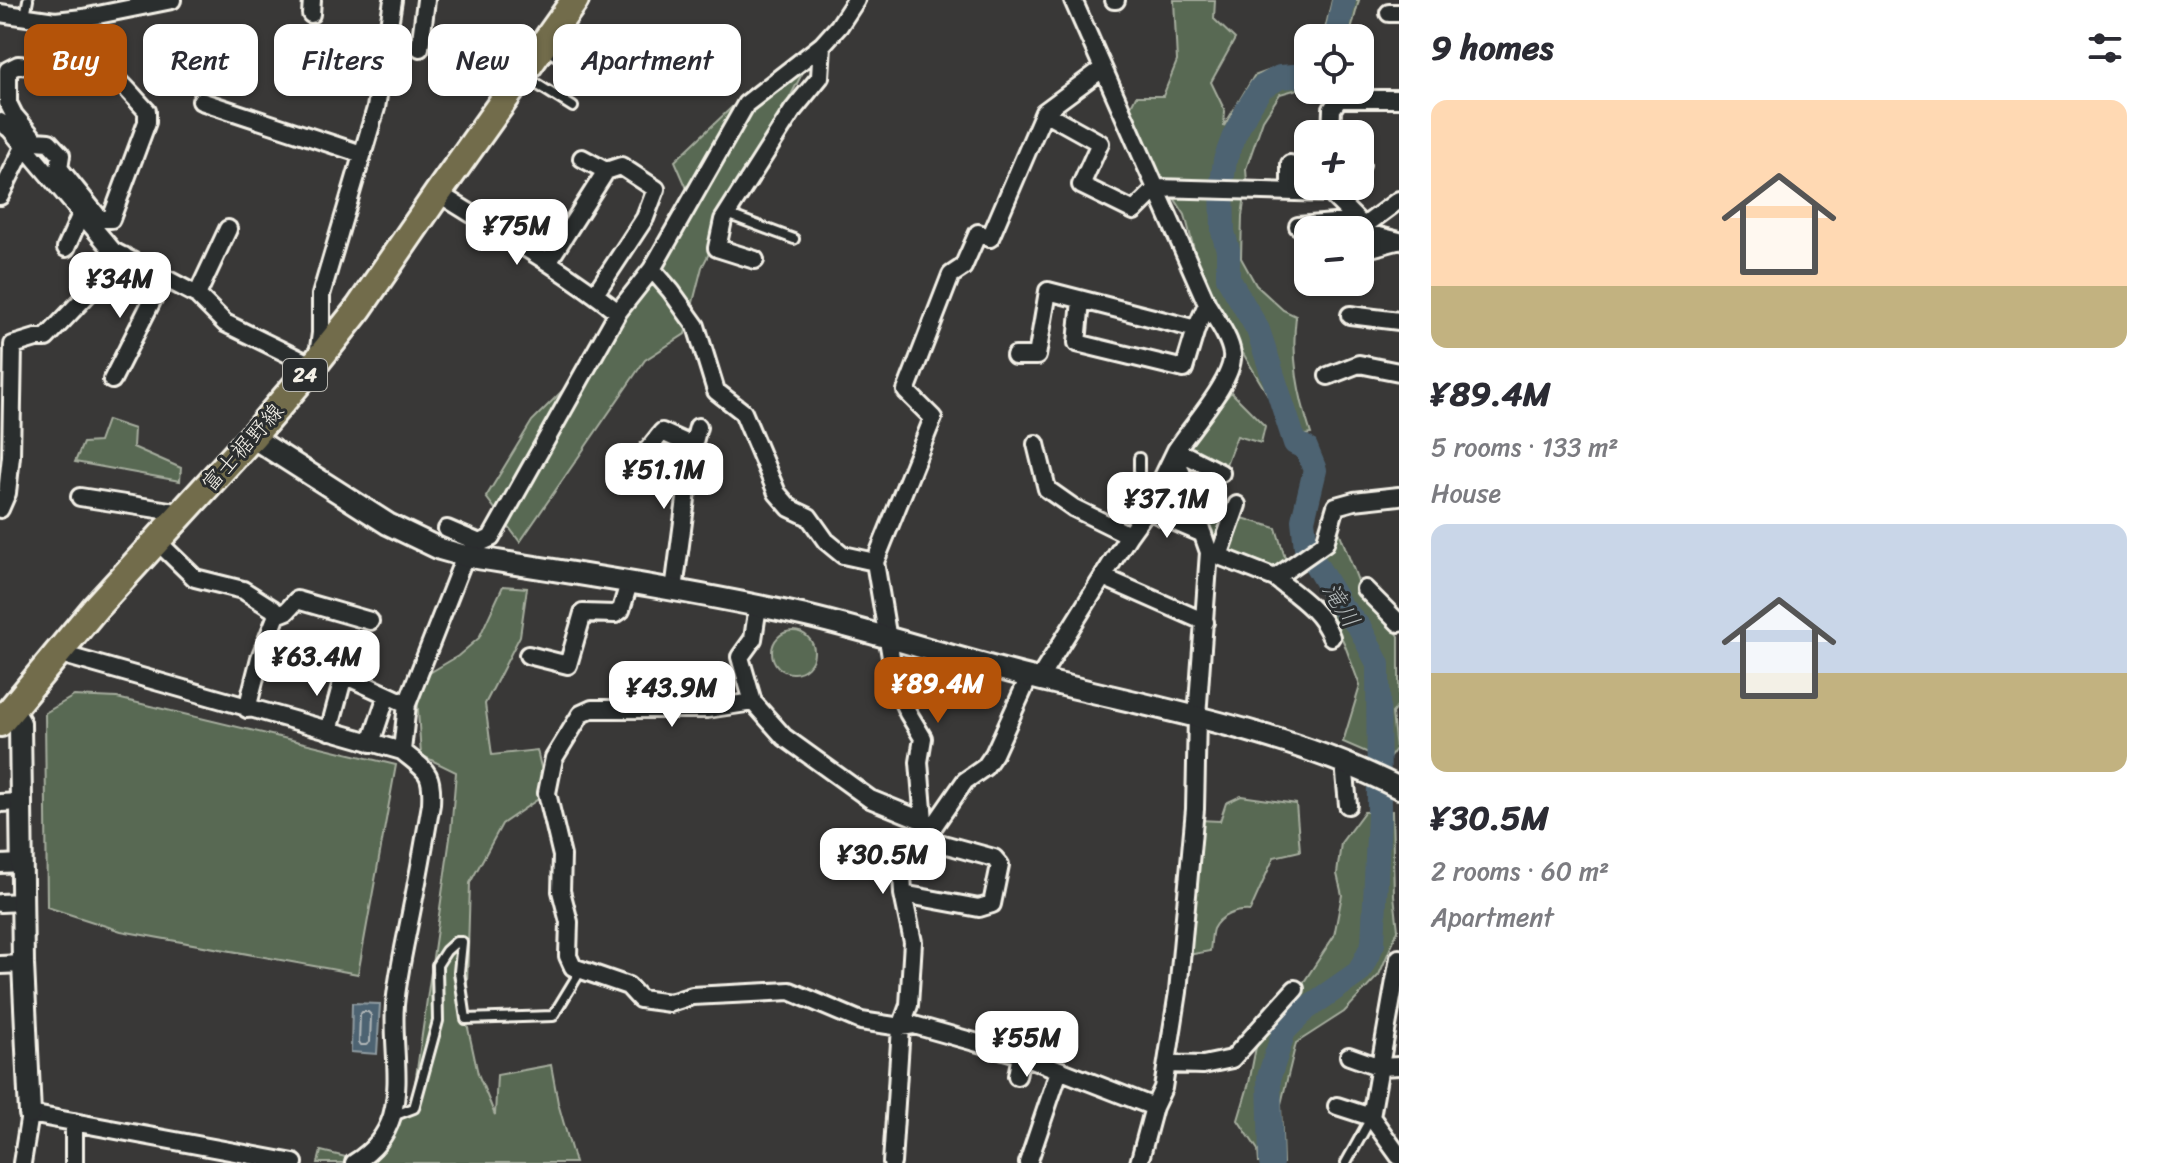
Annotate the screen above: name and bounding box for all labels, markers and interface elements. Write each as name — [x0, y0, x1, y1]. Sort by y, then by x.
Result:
text: 9 homes — [1431, 18, 1553, 78]
chip: Buy — [24, 24, 127, 96]
chip: Rent — [143, 24, 258, 96]
chip: Filters — [274, 24, 412, 96]
chip: New — [428, 24, 537, 96]
chip: Apartment — [553, 24, 741, 96]
map controls — [1294, 24, 1374, 296]
button: locate — [1294, 24, 1374, 104]
icon: filters — [2083, 26, 2127, 70]
button: + — [1294, 120, 1374, 200]
icon: home — [1707, 152, 1851, 296]
pin: ¥75M — [470, 199, 564, 267]
text: ¥75M — [484, 202, 550, 248]
button: − — [1294, 216, 1374, 296]
pin: ¥34M — [73, 252, 167, 320]
text: ¥34M — [87, 255, 153, 301]
road number: 24 — [283, 359, 327, 391]
text: ¥89.4M — [1431, 364, 1551, 424]
street label: 富士裾野線 — [191, 393, 294, 501]
text: 5 rooms · 133 m² — [1431, 424, 1619, 470]
pin: ¥51.1M — [599, 443, 729, 511]
text: ¥51.1M — [623, 446, 705, 492]
text: House — [1431, 470, 1501, 516]
pin: ¥37.1M — [1102, 472, 1232, 540]
text: ¥37.1M — [1125, 475, 1209, 521]
water label: 滝川 — [1310, 574, 1372, 636]
icon: home — [1707, 576, 1851, 720]
pin: ¥63.4M — [252, 630, 382, 698]
text: ¥63.4M — [273, 633, 361, 679]
pin: ¥89.4M — [873, 657, 1003, 725]
text: ¥89.4M — [892, 660, 984, 706]
pin: ¥43.9M — [607, 661, 737, 729]
text: ¥43.9M — [627, 664, 717, 710]
text: ¥30.5M — [1431, 788, 1549, 848]
pin: ¥30.5M — [818, 828, 948, 896]
text: ¥30.5M — [838, 831, 928, 877]
text: 2 rooms · 60 m² — [1431, 848, 1609, 894]
text: Apartment — [1431, 894, 1554, 940]
pin: ¥55M — [980, 1011, 1074, 1079]
text: ¥55M — [993, 1014, 1061, 1060]

